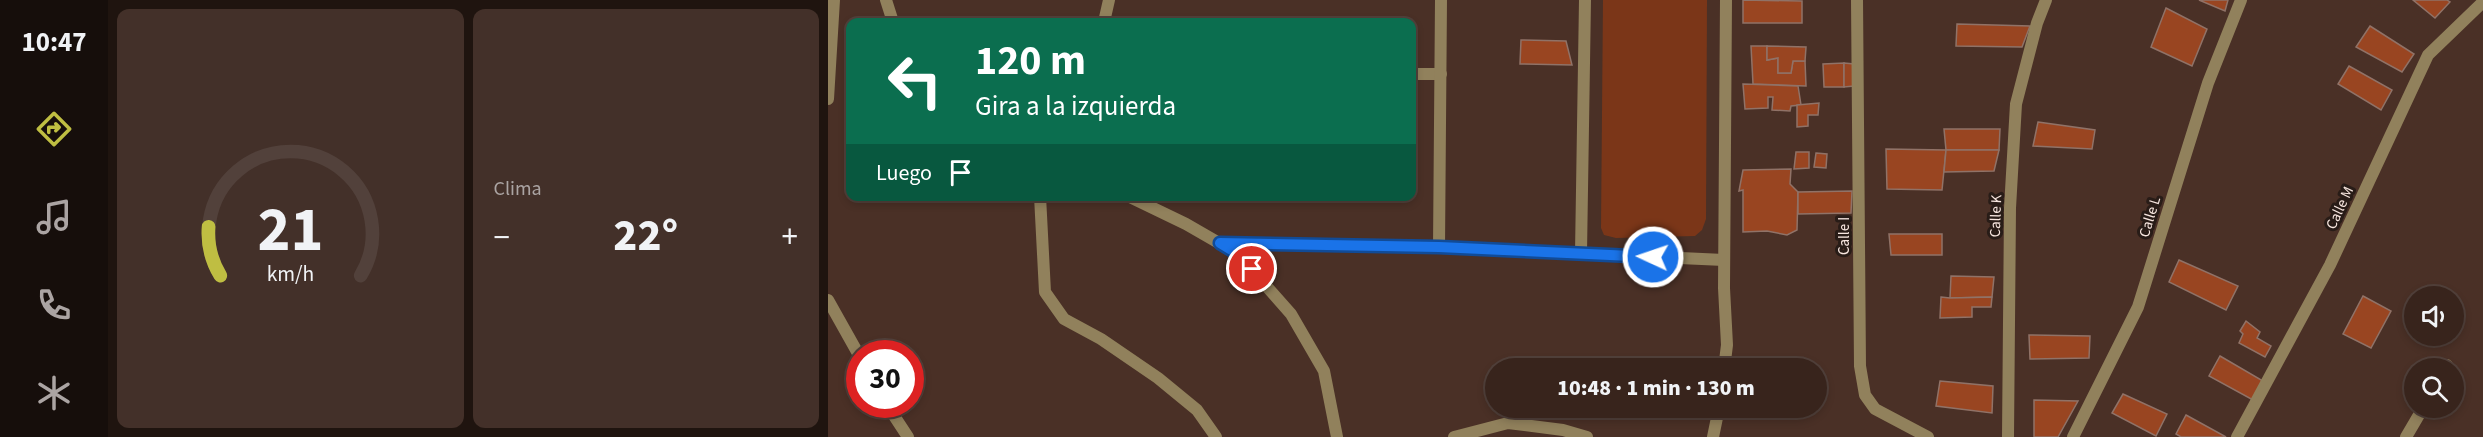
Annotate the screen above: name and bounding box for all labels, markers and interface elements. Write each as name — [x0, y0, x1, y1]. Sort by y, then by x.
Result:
text: 10:47 — [21, 23, 87, 62]
text: 120 m — [975, 31, 1086, 91]
icon: left — [876, 42, 954, 120]
text: Gira a la izquierda — [975, 87, 1176, 126]
icon: directions — [33, 108, 75, 150]
icon: arrive — [944, 156, 977, 189]
text: Luego — [876, 157, 932, 189]
text: Clima — [494, 175, 542, 203]
street label: Calle M — [2321, 183, 2359, 233]
text: 21 — [257, 186, 323, 275]
street label: Calle K — [1985, 194, 2007, 238]
street label: Calle L — [2134, 194, 2166, 240]
icon: music — [33, 196, 75, 238]
text: 22° — [613, 204, 678, 268]
text: − — [494, 214, 510, 261]
text: + — [782, 214, 798, 261]
street label: Calle I — [1834, 217, 1855, 255]
position arrow — [1621, 225, 1685, 289]
pin — [1226, 243, 1277, 294]
icon: arrive — [1235, 252, 1268, 285]
text: km/h — [266, 259, 314, 290]
icon: phone — [33, 284, 75, 326]
map controls — [2404, 286, 2464, 418]
button: sound — [2404, 286, 2464, 346]
speed limit sign: 30 — [846, 340, 924, 418]
button: search — [2404, 358, 2464, 418]
icon: climate — [33, 372, 75, 414]
text: 10:48 · 1 min · 130 m — [1557, 372, 1755, 404]

